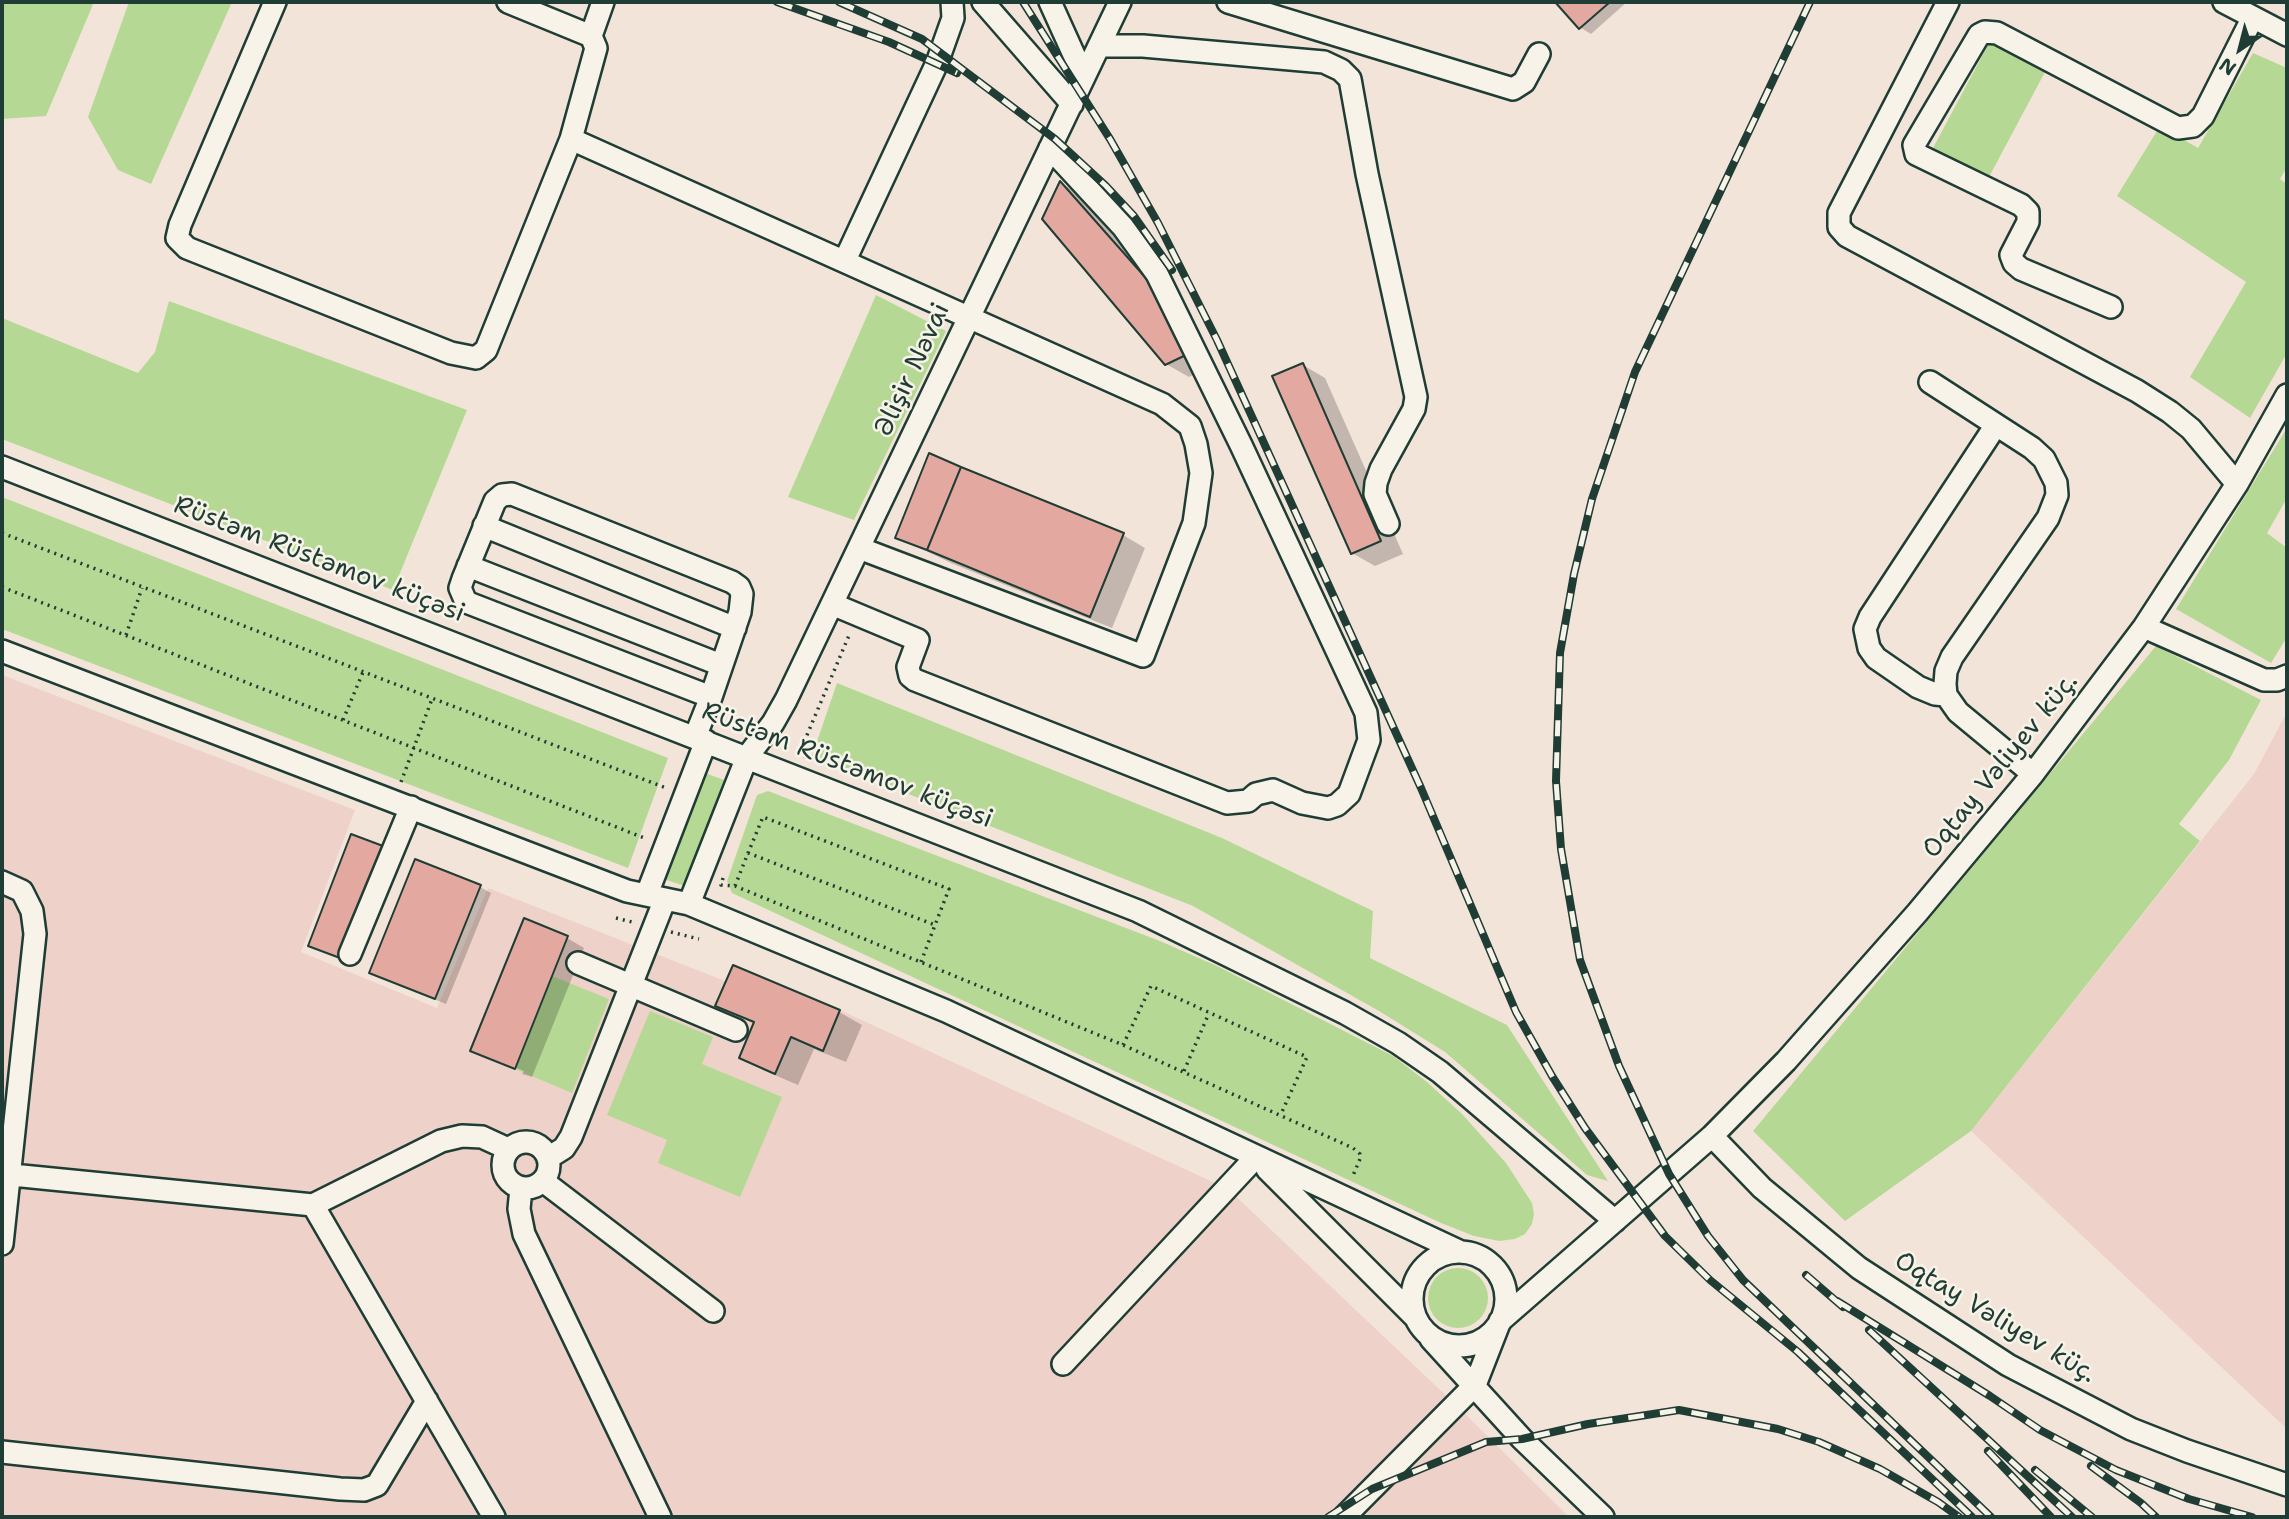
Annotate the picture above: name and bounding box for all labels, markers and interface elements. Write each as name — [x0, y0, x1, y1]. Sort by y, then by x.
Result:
north arrow — [2205, 14, 2275, 84]
text: N — [2214, 52, 2241, 81]
street label: Əlişir Nəvai — [869, 298, 957, 442]
street label: Rüstəm Rüstəmov küçəsi — [169, 490, 469, 630]
street label: Oqtay Vəliyev küç. — [1917, 667, 2085, 865]
street label: Rüstəm Rüstəmov küçəsi — [697, 696, 997, 836]
street label: Oqtay Vəliyev küç. — [1889, 1245, 2101, 1391]

